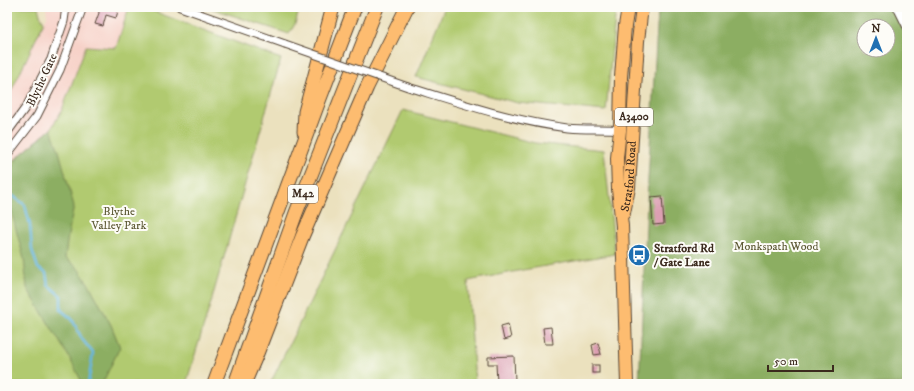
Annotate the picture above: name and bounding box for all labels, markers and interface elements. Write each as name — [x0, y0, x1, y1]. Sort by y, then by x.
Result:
north arrow — [856, 18, 896, 58]
text: N — [871, 22, 881, 36]
street label: Blythe Gate — [23, 51, 61, 109]
road number: A3400 — [615, 108, 653, 126]
street label: Stratford Road — [617, 141, 639, 213]
road number: M42 — [288, 185, 318, 203]
park label: Blythe Valley Park — [91, 204, 146, 233]
park label: Monkspath Wood — [734, 239, 818, 254]
place label: Stratford Rd / Gate Lane — [653, 241, 715, 270]
bus stop icon: Stratford Rd / Gate Lane — [626, 242, 652, 268]
scale bar — [768, 347, 833, 373]
text: 50 m — [774, 354, 798, 369]

